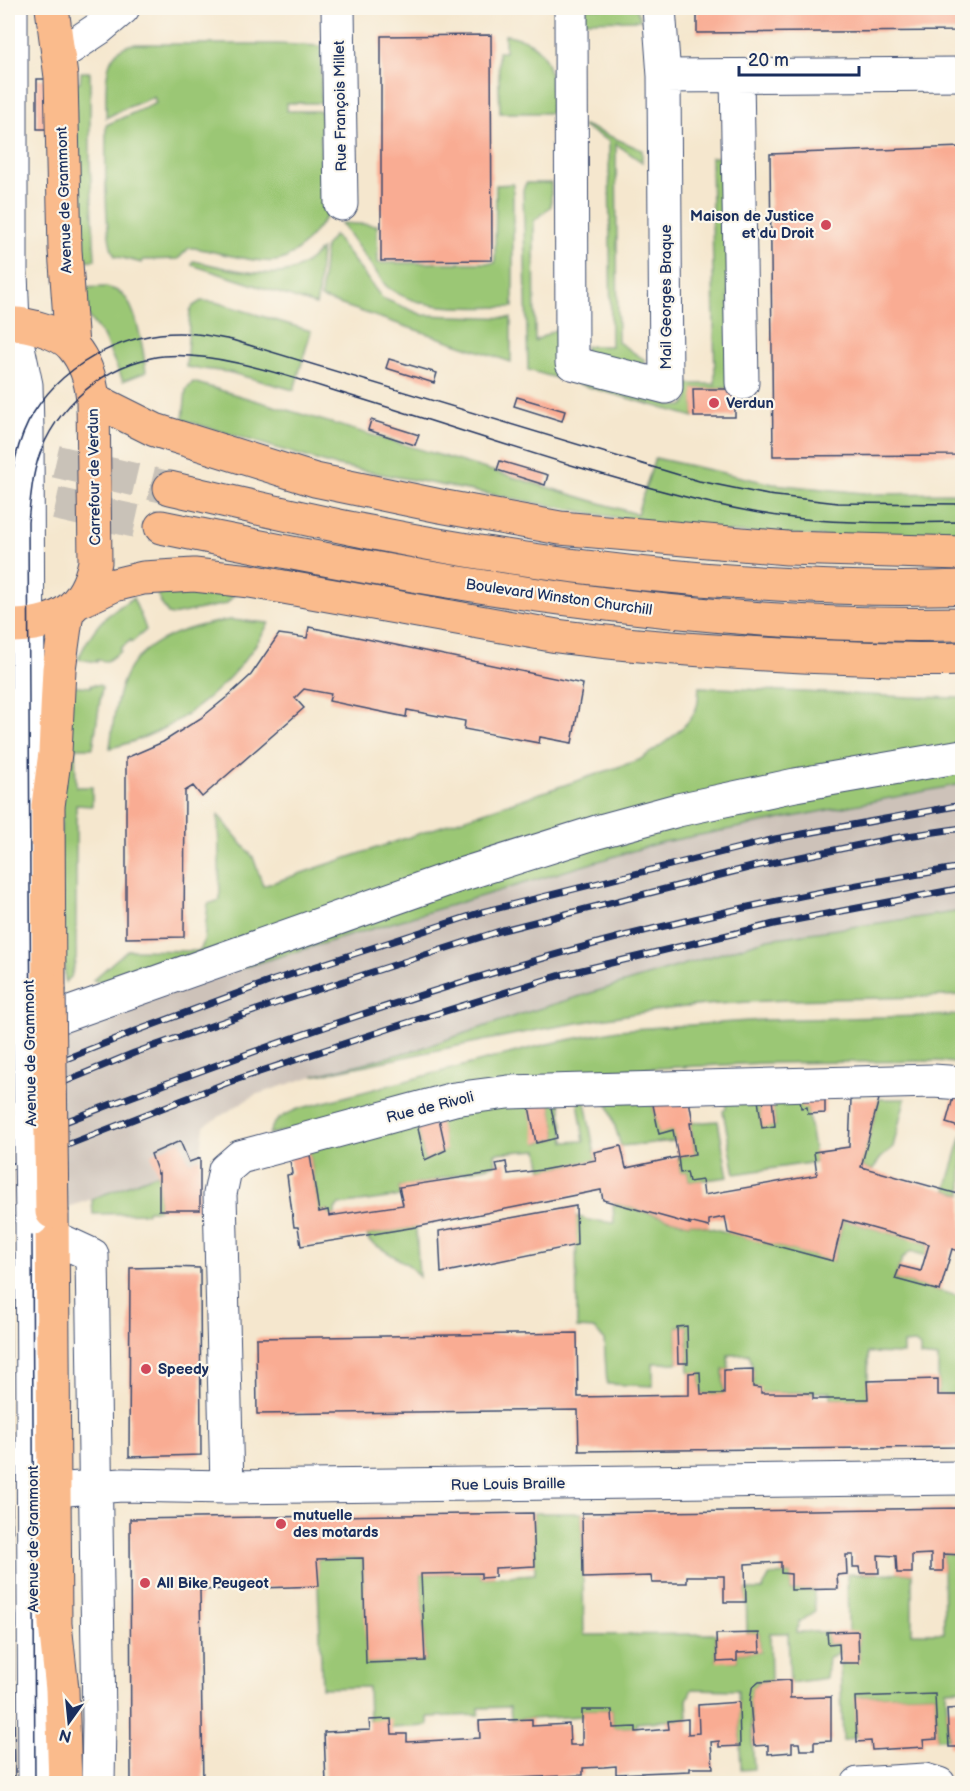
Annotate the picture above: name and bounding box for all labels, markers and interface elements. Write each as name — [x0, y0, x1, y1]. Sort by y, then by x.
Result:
scale bar — [739, 39, 859, 77]
street label: Rue François Millet — [330, 40, 351, 172]
text: 20 m — [748, 50, 789, 71]
street label: Avenue de Grammont — [52, 126, 77, 274]
place label: Maison de Justice et du Droit — [690, 207, 814, 243]
marker: Maison de Justice et du Droit — [819, 218, 833, 232]
street label: Mail Georges Braque — [657, 224, 676, 370]
place label: Verdun — [726, 394, 774, 413]
marker: Verdun — [707, 396, 721, 410]
street label: Carrefour de Verdun — [84, 408, 105, 546]
street label: Boulevard Winston Churchill — [464, 575, 653, 620]
street label: Avenue de Grammont — [20, 979, 41, 1127]
street label: Rue de Rivoli — [384, 1087, 476, 1128]
place label: Speedy — [158, 1360, 209, 1379]
marker: Speedy — [139, 1362, 153, 1376]
street label: Avenue de Grammont — [24, 1465, 43, 1613]
street label: Rue Louis Braille — [450, 1474, 566, 1495]
place label: mutuelle des motards — [293, 1506, 378, 1542]
marker: mutuelle des motards — [274, 1517, 288, 1531]
place label: All Bike Peugeot — [156, 1574, 269, 1593]
marker: All Bike Peugeot — [138, 1576, 152, 1590]
north arrow — [39, 1692, 99, 1752]
text: N — [57, 1724, 74, 1746]

